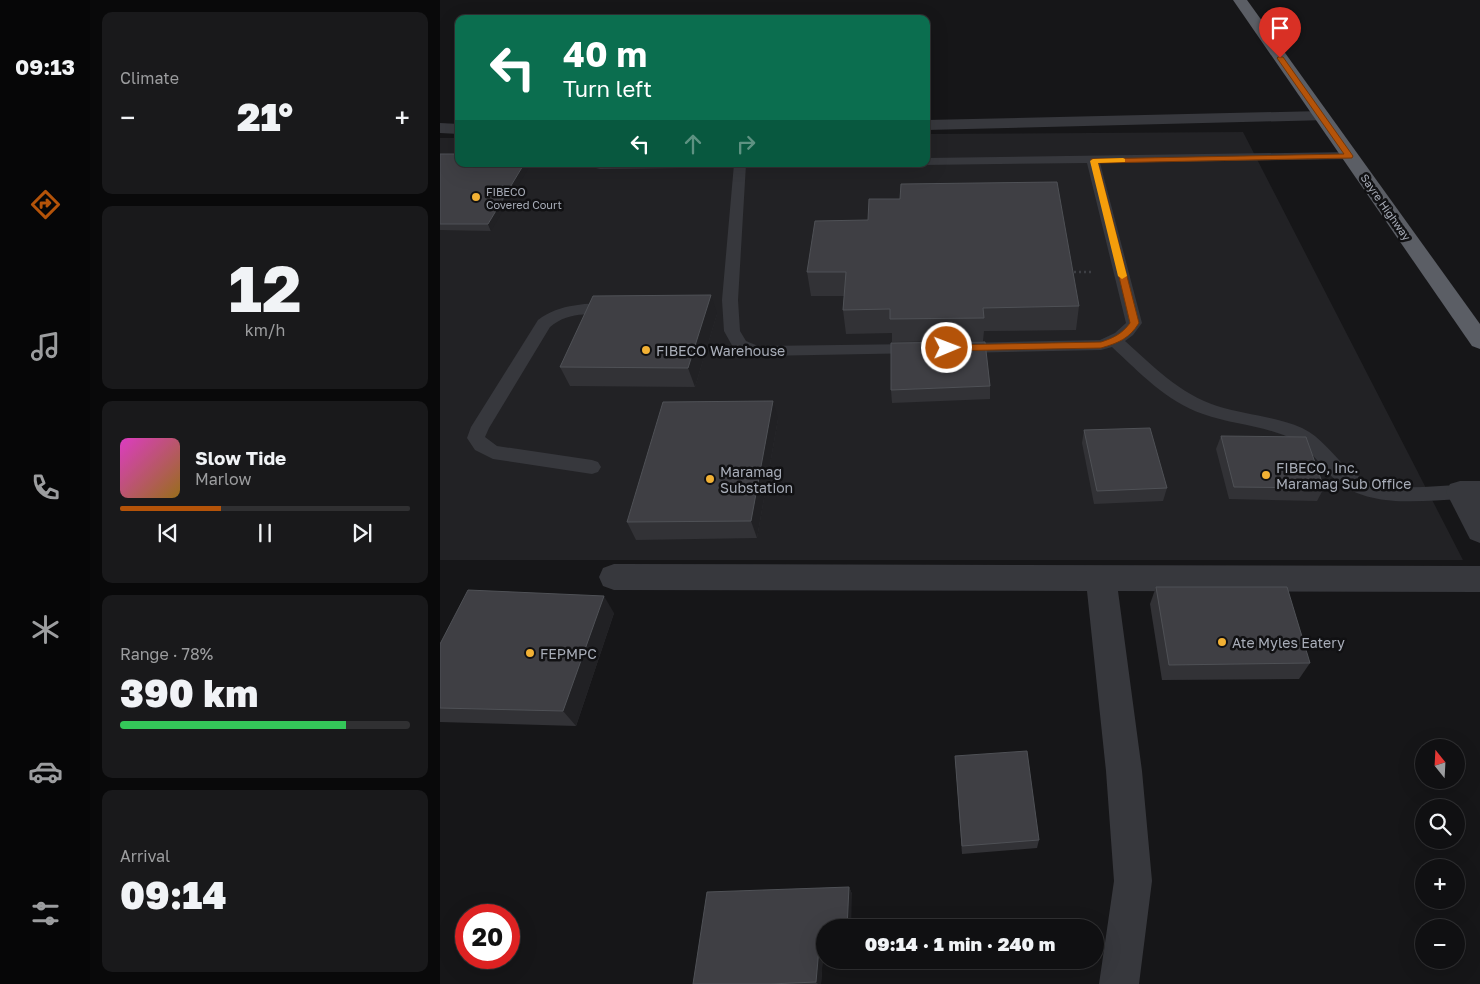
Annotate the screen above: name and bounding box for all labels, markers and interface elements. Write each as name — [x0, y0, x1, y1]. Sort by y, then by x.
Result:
pin — [1259, 7, 1301, 58]
icon: arrive — [1266, 14, 1294, 42]
text: 40 m — [563, 33, 647, 75]
icon: left — [480, 35, 545, 100]
text: 09:13 — [15, 53, 75, 80]
text: Climate — [120, 68, 179, 88]
text: Turn left — [563, 75, 652, 102]
text: 21° — [237, 94, 293, 139]
text: − — [120, 101, 135, 134]
text: + — [395, 101, 410, 134]
icon: left — [626, 130, 654, 158]
icon: ahead — [679, 130, 707, 158]
icon: right — [732, 130, 760, 158]
street label: Sayre Highway — [1358, 171, 1414, 243]
place label: FIBECO Covered Court — [486, 185, 562, 211]
icon: directions — [28, 187, 63, 222]
marker: FIBECO Covered Court — [470, 191, 482, 203]
text: 12 — [228, 248, 302, 326]
text: km/h — [245, 320, 285, 340]
position arrow — [920, 321, 972, 373]
icon: music — [28, 329, 63, 364]
place label: FIBECO Warehouse — [656, 342, 785, 359]
marker: FIBECO Warehouse — [640, 344, 652, 356]
text: Slow Tide — [195, 446, 286, 469]
place label: FIBECO, Inc. Maramag Sub Office — [1276, 459, 1411, 492]
place label: Maramag Substation — [720, 463, 793, 496]
text: Marlow — [195, 469, 251, 489]
marker: FIBECO, Inc. Maramag Sub Office — [1260, 469, 1272, 481]
icon: phone — [28, 470, 63, 505]
marker: Maramag Substation — [704, 473, 716, 485]
icon: previous — [154, 519, 182, 547]
icon: pause — [251, 519, 279, 547]
icon: next — [348, 519, 376, 547]
icon: climate — [28, 612, 63, 647]
place label: Ate Myles Eatery — [1232, 634, 1345, 651]
marker: Ate Myles Eatery — [1216, 636, 1228, 648]
text: Range · 78% — [120, 644, 213, 664]
place label: FEPMPC — [540, 645, 597, 662]
marker: FEPMPC — [524, 647, 536, 659]
text: 390 km — [120, 670, 258, 715]
north arrow — [1415, 739, 1465, 789]
map controls — [1415, 739, 1465, 969]
icon: car — [28, 754, 63, 789]
button: search — [1415, 799, 1465, 849]
text: Arrival — [120, 846, 170, 866]
button: + — [1415, 859, 1465, 909]
text: 09:14 — [120, 872, 227, 917]
icon: filters — [28, 896, 63, 931]
speed limit sign: 20 — [455, 904, 520, 969]
button: − — [1415, 919, 1465, 969]
text: 09:14 · 1 min · 240 m — [865, 932, 1055, 955]

